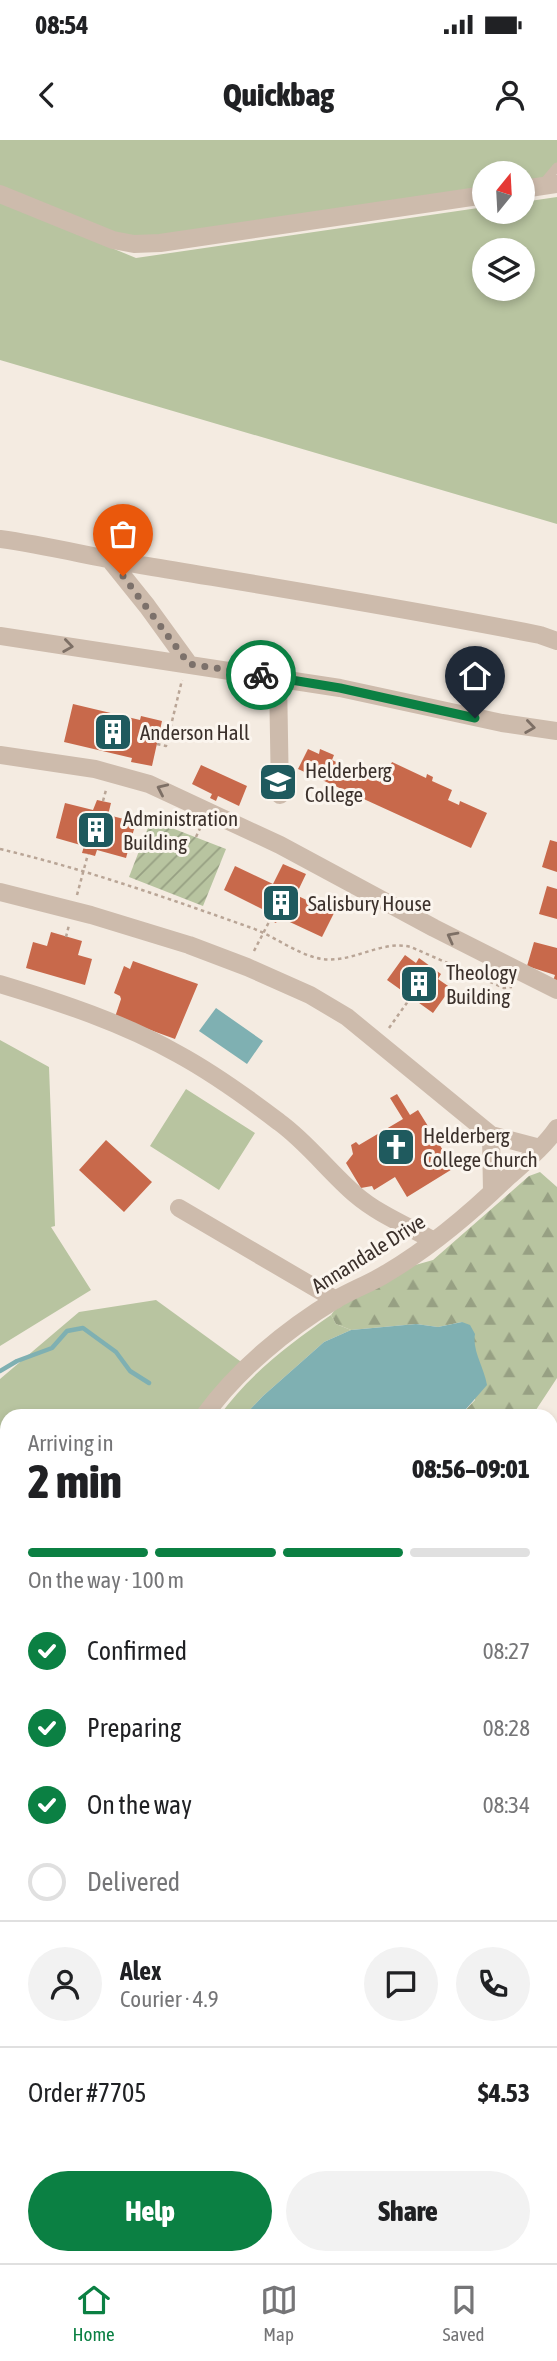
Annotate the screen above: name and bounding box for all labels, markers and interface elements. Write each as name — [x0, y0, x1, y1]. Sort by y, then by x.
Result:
text: 08:54 — [35, 10, 89, 40]
icon: back — [28, 76, 66, 114]
text: Quickbag — [223, 76, 334, 113]
icon: person — [491, 76, 529, 114]
north arrow — [472, 161, 536, 224]
map controls — [472, 161, 535, 301]
button: layers — [472, 238, 535, 301]
pin — [93, 504, 153, 576]
icon: bag — [104, 515, 142, 553]
one-way arrow — [62, 638, 73, 653]
courier — [226, 640, 296, 710]
pin — [445, 646, 505, 718]
icon: bike — [242, 656, 280, 694]
icon: home — [456, 657, 494, 695]
building icon: Anderson Hall — [92, 711, 134, 753]
one-way arrow — [524, 719, 535, 734]
place label: Anderson Hall — [140, 720, 250, 744]
place label: Helderberg College — [305, 758, 392, 806]
school or university icon: Helderberg College — [257, 761, 299, 803]
one-way arrow — [157, 784, 169, 798]
place label: Administration Building — [123, 806, 238, 854]
building icon: Administration Building — [75, 809, 117, 851]
building icon: Salisbury House — [260, 882, 302, 924]
place label: Salisbury House — [308, 891, 431, 915]
one-way arrow — [447, 932, 459, 946]
place label: Theology Building — [446, 960, 518, 1008]
building icon: Theology Building — [398, 963, 440, 1005]
place label: Helderberg College Church — [423, 1123, 538, 1171]
church icon: Helderberg College Church — [375, 1126, 417, 1168]
street label: Annandale Drive — [307, 1209, 429, 1297]
text: Arriving in — [28, 1430, 114, 1456]
text: 08:56–09:01 — [412, 1454, 530, 1484]
text: 2 min — [28, 1455, 122, 1508]
text: On the way · 100 m — [28, 1567, 184, 1593]
icon: check — [28, 1632, 66, 1670]
text: Confirmed — [87, 1636, 187, 1666]
text: 08:27 — [483, 1638, 530, 1664]
icon: check — [28, 1709, 66, 1747]
text: Preparing — [87, 1713, 181, 1743]
text: 08:28 — [483, 1715, 530, 1741]
icon: check — [28, 1786, 66, 1824]
text: On the way — [87, 1790, 192, 1820]
text: 08:34 — [483, 1792, 530, 1818]
text: Delivered — [87, 1867, 180, 1897]
button: person — [28, 1947, 102, 2021]
button: chat — [364, 1947, 438, 2021]
button: phone — [456, 1947, 530, 2021]
text: Alex — [120, 1956, 161, 1986]
text: Courier · 4.9 — [120, 1986, 219, 2012]
text: Order #7705 — [28, 2078, 147, 2108]
text: $4.53 — [478, 2078, 530, 2108]
button: Help — [28, 2171, 272, 2251]
button: Share — [286, 2171, 530, 2251]
tab: Home — [72, 2281, 115, 2345]
tab: Map — [260, 2281, 298, 2345]
tab: Saved — [443, 2281, 485, 2345]

